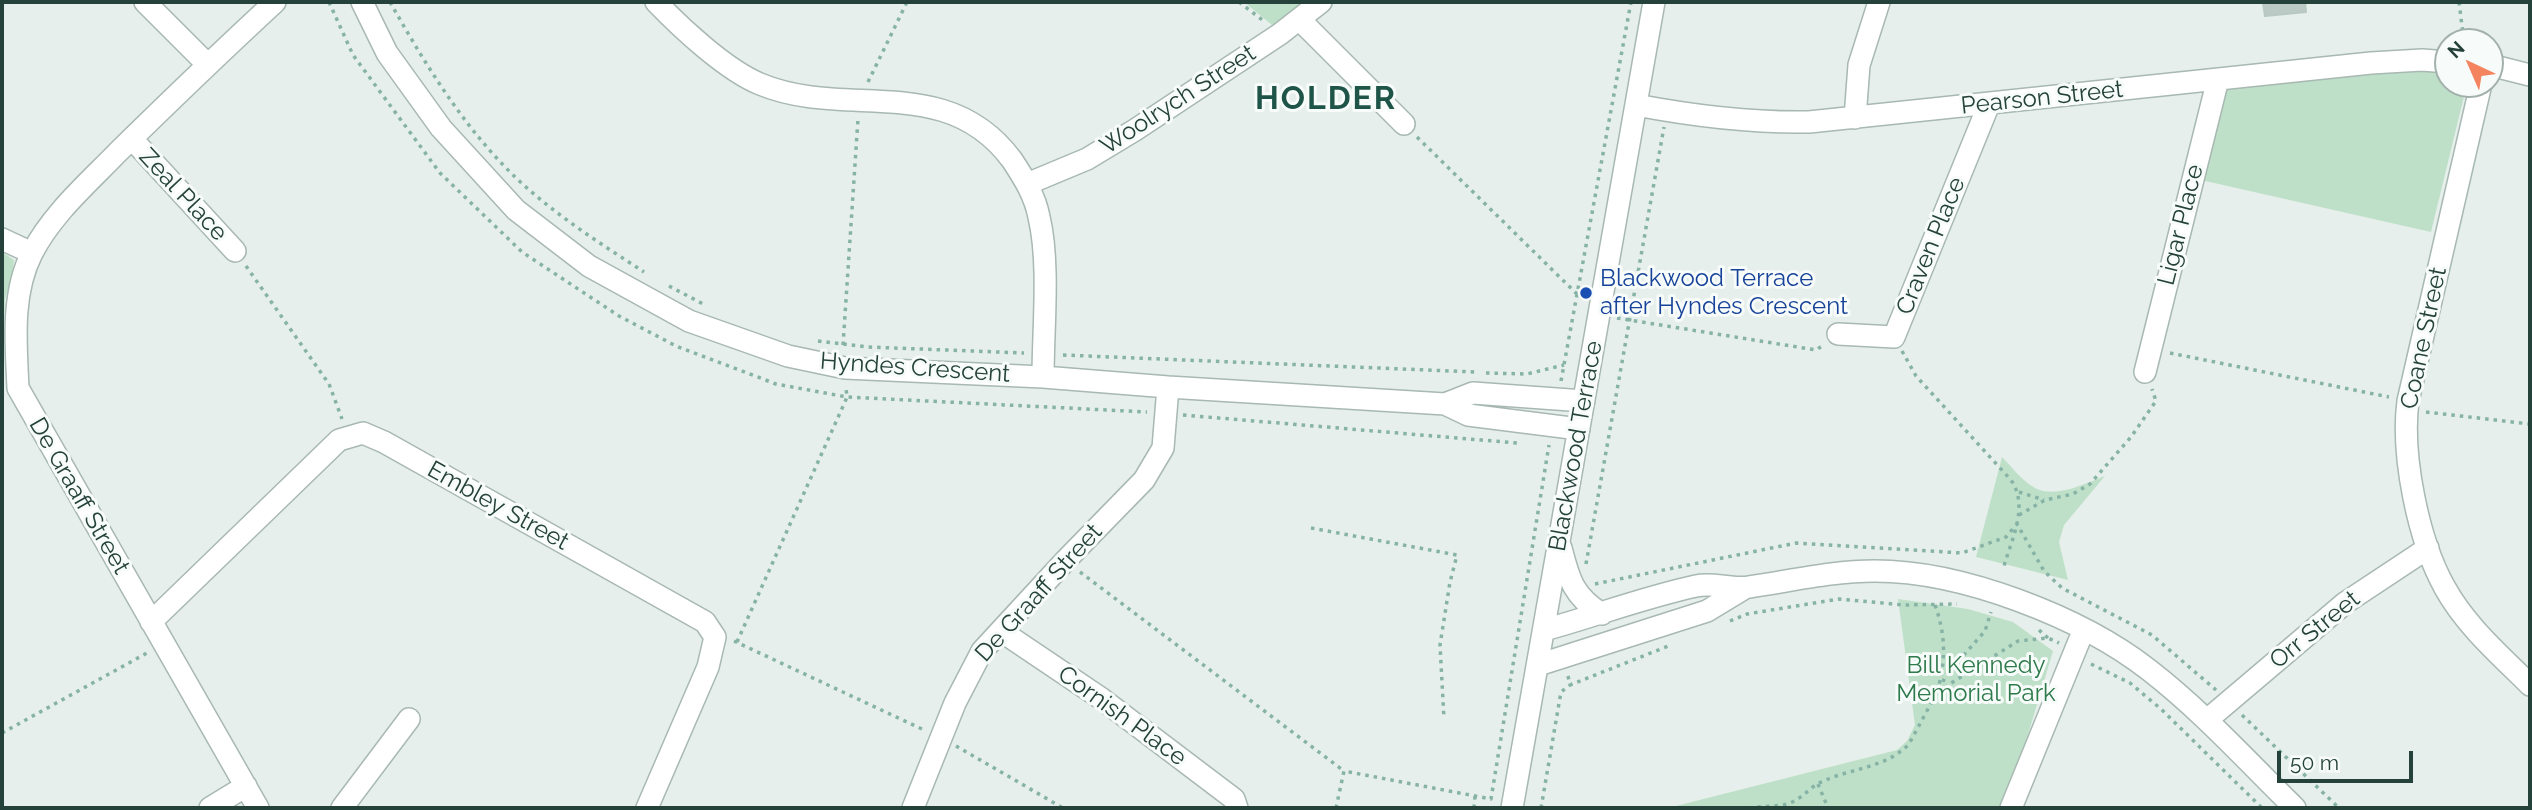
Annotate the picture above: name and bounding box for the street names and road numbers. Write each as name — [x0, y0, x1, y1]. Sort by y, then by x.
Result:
street label: Woolrych Street — [1095, 39, 1261, 161]
street label: Pearson Street — [1960, 75, 2124, 121]
street label: Zeal Place — [133, 143, 233, 247]
street label: Ligar Place — [2152, 162, 2210, 288]
street label: Craven Place — [1890, 173, 1972, 319]
street label: Coane Street — [2395, 264, 2453, 412]
street label: Blackwood Terrace — [1543, 339, 1609, 553]
street label: Hyndes Crescent — [819, 347, 1011, 389]
street label: De Graaff Street — [23, 413, 135, 579]
street label: Embley Street — [422, 455, 574, 557]
street label: De Graaff Street — [970, 518, 1108, 668]
street label: Orr Street — [2264, 585, 2366, 675]
street label: Cornish Place — [1052, 660, 1192, 772]

